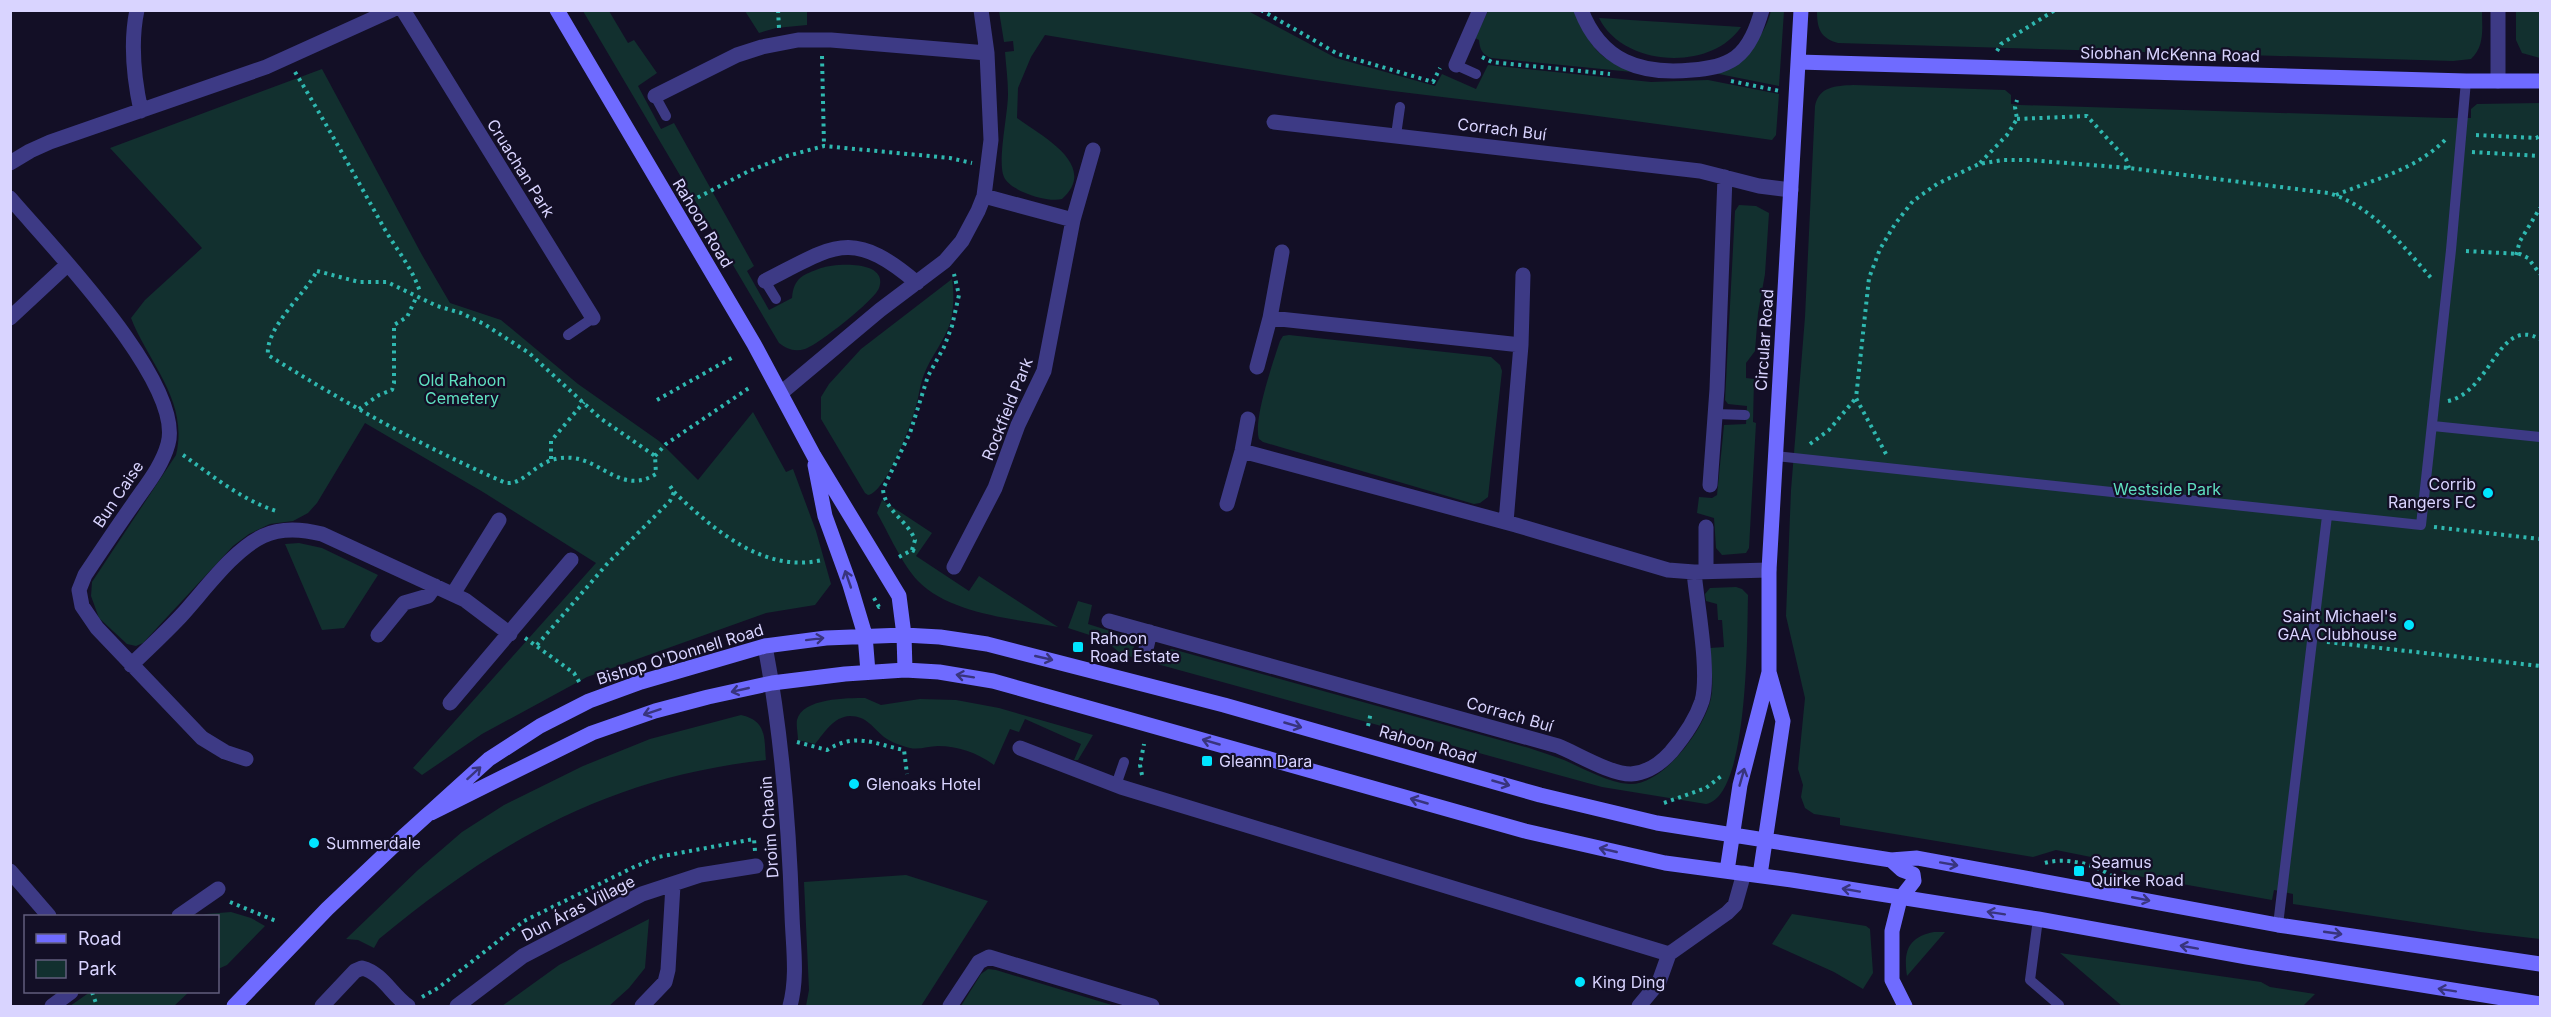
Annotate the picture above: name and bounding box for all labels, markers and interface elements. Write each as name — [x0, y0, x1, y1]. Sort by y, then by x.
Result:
street label: Siobhan McKenna Road — [2080, 42, 2260, 66]
street label: Corrach Buí — [1456, 114, 1548, 144]
street label: Cruachan Park — [483, 115, 559, 221]
street label: Rahoon Road — [669, 175, 737, 271]
street label: Circular Road — [1750, 288, 1778, 392]
street label: Rockfield Park — [977, 354, 1037, 463]
park label: Old Rahoon Cemetery — [418, 370, 506, 408]
street label: Bun Caise — [88, 457, 148, 531]
place label: Corrib Rangers FC — [2388, 474, 2476, 512]
park label: Westside Park — [2113, 479, 2221, 499]
marker: Corrib Rangers FC — [2481, 486, 2495, 500]
one-way arrow — [842, 570, 853, 589]
place label: Saint Michael's GAA Clubhouse — [2278, 606, 2397, 644]
marker: Saint Michael's GAA Clubhouse — [2402, 618, 2416, 632]
street label: Bishop O'Donnell Road — [594, 619, 766, 689]
place label: Rahoon Road Estate — [1090, 628, 1180, 666]
one-way arrow — [805, 634, 825, 645]
marker: Rahoon Road Estate — [1071, 640, 1085, 654]
one-way arrow — [1034, 652, 1053, 664]
one-way arrow — [956, 671, 975, 682]
one-way arrow — [731, 685, 751, 696]
street label: Corrach Buí — [1464, 692, 1556, 736]
one-way arrow — [643, 708, 662, 719]
one-way arrow — [1283, 719, 1302, 731]
street label: Rahoon Road — [1377, 721, 1479, 767]
one-way arrow — [1202, 736, 1221, 747]
place label: Gleann Dara — [1219, 751, 1312, 771]
marker: Gleann Dara — [1200, 754, 1214, 768]
one-way arrow — [466, 766, 481, 780]
one-way arrow — [1737, 768, 1749, 787]
place label: Glenoaks Hotel — [866, 774, 981, 794]
street label: Droim Chaoin — [755, 775, 783, 879]
marker: Glenoaks Hotel — [847, 777, 861, 791]
one-way arrow — [1491, 778, 1510, 790]
one-way arrow — [1410, 795, 1429, 806]
place label: Summerdale — [326, 833, 421, 853]
marker: Summerdale — [307, 836, 321, 850]
one-way arrow — [1598, 844, 1618, 855]
place label: Seamus Quirke Road — [2091, 852, 2184, 890]
one-way arrow — [1939, 859, 1959, 870]
marker: Seamus Quirke Road — [2072, 864, 2086, 878]
street label: Dun Áras Village — [518, 871, 638, 945]
one-way arrow — [1842, 885, 1862, 896]
one-way arrow — [2131, 894, 2150, 905]
one-way arrow — [1987, 908, 2007, 919]
legend — [24, 915, 219, 993]
one-way arrow — [2323, 927, 2342, 938]
text: Road — [78, 928, 121, 949]
one-way arrow — [2180, 941, 2199, 952]
text: Park — [78, 958, 117, 979]
place label: King Ding — [1592, 972, 1665, 992]
marker: King Ding — [1573, 975, 1587, 989]
one-way arrow — [2437, 984, 2457, 995]

